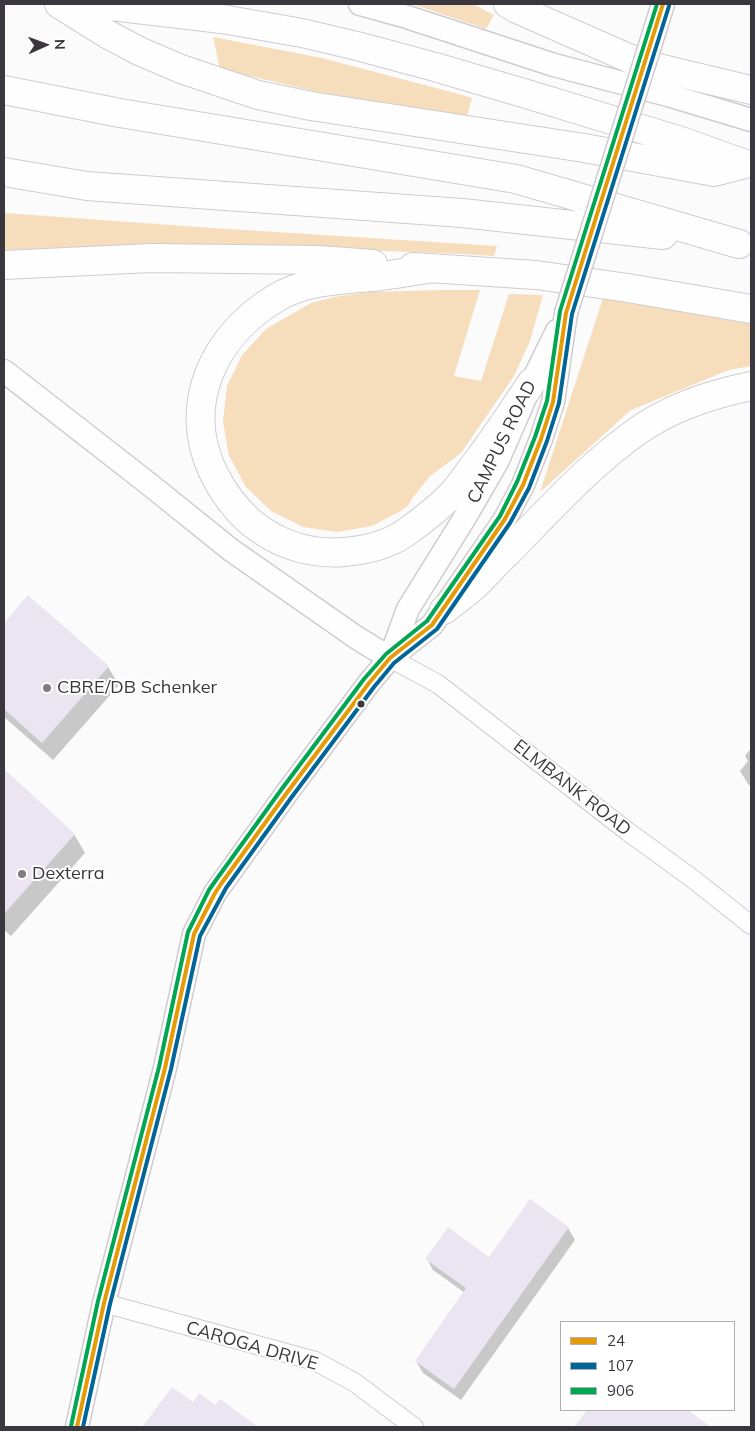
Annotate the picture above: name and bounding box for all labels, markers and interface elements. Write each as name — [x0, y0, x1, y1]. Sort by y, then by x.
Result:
north arrow — [20, 20, 70, 70]
text: N — [51, 39, 69, 50]
street label: CAMPUS ROAD — [463, 377, 541, 507]
place label: CBRE/DB Schenker — [57, 677, 217, 699]
marker: CBRE/DB Schenker — [41, 682, 53, 694]
unlabelled marker — [356, 699, 366, 709]
street label: ELMBANK ROAD — [509, 735, 635, 841]
place label: Dexterra — [32, 863, 105, 885]
marker: Dexterra — [16, 868, 28, 880]
street label: CAROGA DRIVE — [184, 1317, 320, 1375]
legend — [560, 1321, 735, 1411]
text: 24 — [607, 1331, 625, 1350]
text: 107 — [607, 1356, 634, 1375]
text: 906 — [607, 1381, 634, 1400]

